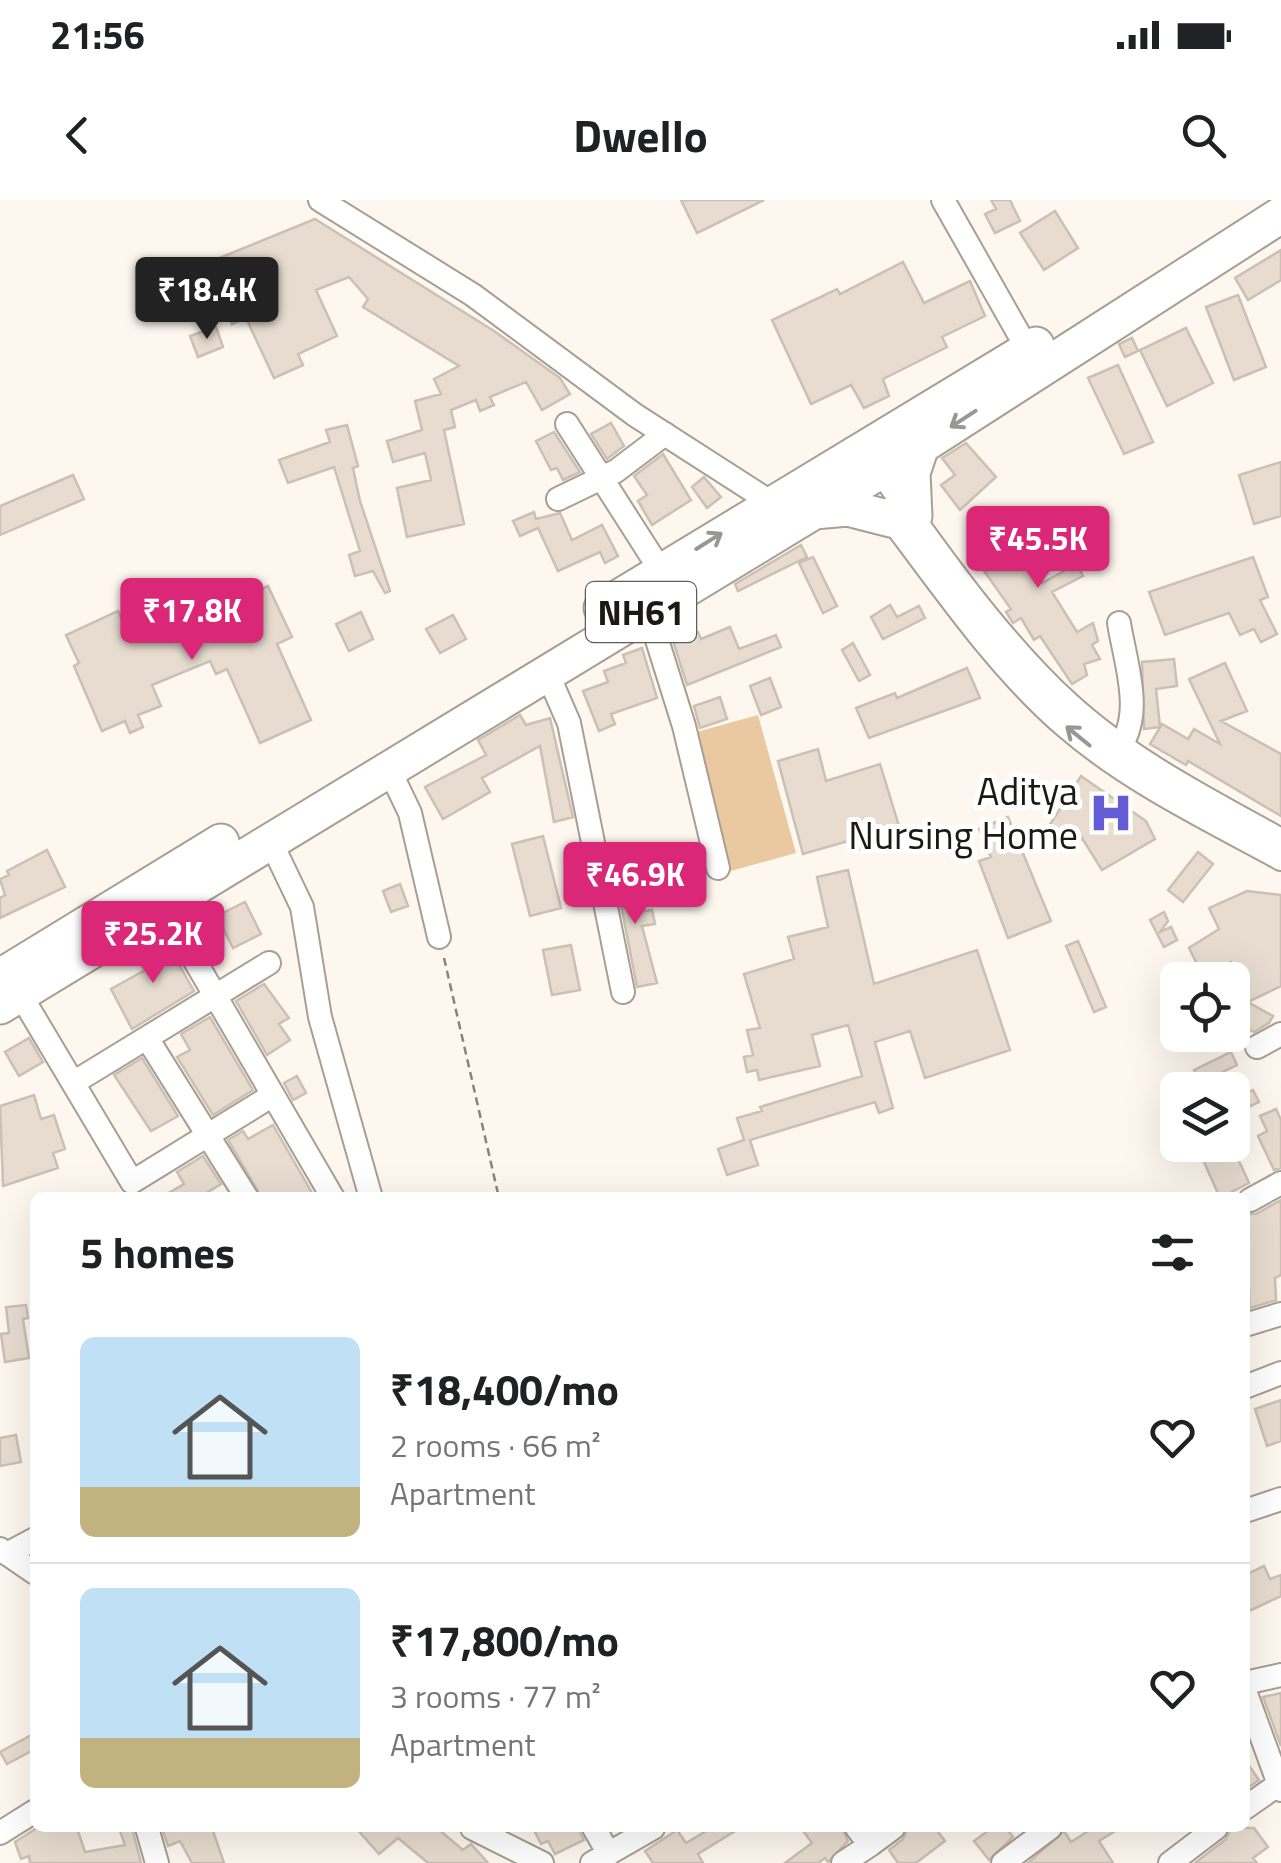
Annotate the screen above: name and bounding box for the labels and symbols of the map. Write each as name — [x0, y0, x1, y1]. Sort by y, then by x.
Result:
pin: ₹18.4K — [126, 257, 288, 342]
one-way arrow — [949, 408, 978, 429]
pin: ₹45.5K — [957, 506, 1119, 591]
one-way arrow — [695, 531, 723, 551]
pin: ₹17.8K — [111, 578, 273, 663]
road number: NH61 — [586, 582, 696, 642]
one-way arrow — [1066, 726, 1092, 748]
place label: Aditya Nursing Home — [848, 762, 1078, 864]
hospital icon: Aditya Nursing Home — [1087, 789, 1135, 837]
pin: ₹46.9K — [554, 842, 716, 927]
pin: ₹25.2K — [72, 901, 234, 986]

